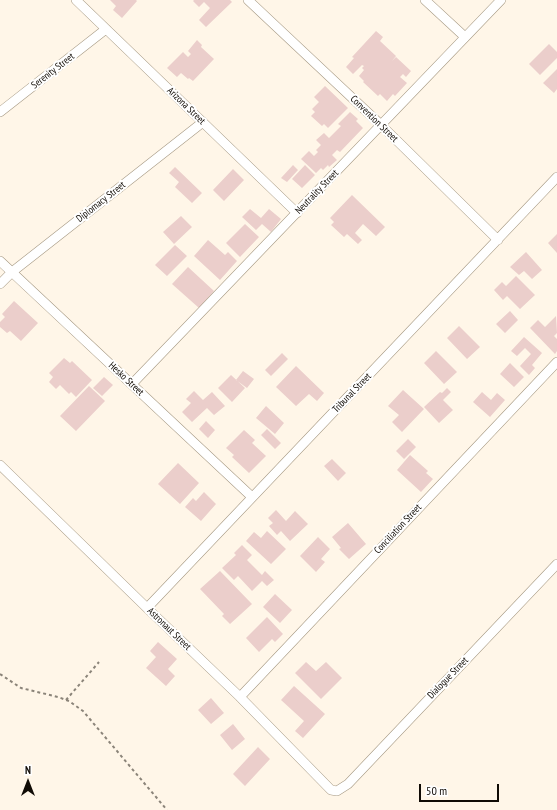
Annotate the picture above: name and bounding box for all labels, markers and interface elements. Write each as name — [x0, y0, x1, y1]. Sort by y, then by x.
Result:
street label: Serenity Street — [29, 51, 77, 91]
street label: Arizona Street — [164, 85, 208, 127]
street label: Convention Street — [348, 93, 400, 145]
street label: Neutrality Street — [293, 167, 341, 217]
street label: Diplomacy Street — [74, 179, 128, 225]
street label: Hesko Street — [106, 360, 146, 398]
street label: Tribunal Street — [330, 371, 374, 415]
street label: Conciliation Street — [372, 502, 424, 556]
street label: Astronaut Street — [145, 605, 193, 653]
street label: Dialogue Street — [425, 655, 471, 701]
north arrow — [8, 762, 48, 802]
text: N — [25, 763, 31, 777]
scale bar — [421, 776, 501, 802]
text: 50 m — [426, 783, 447, 798]

